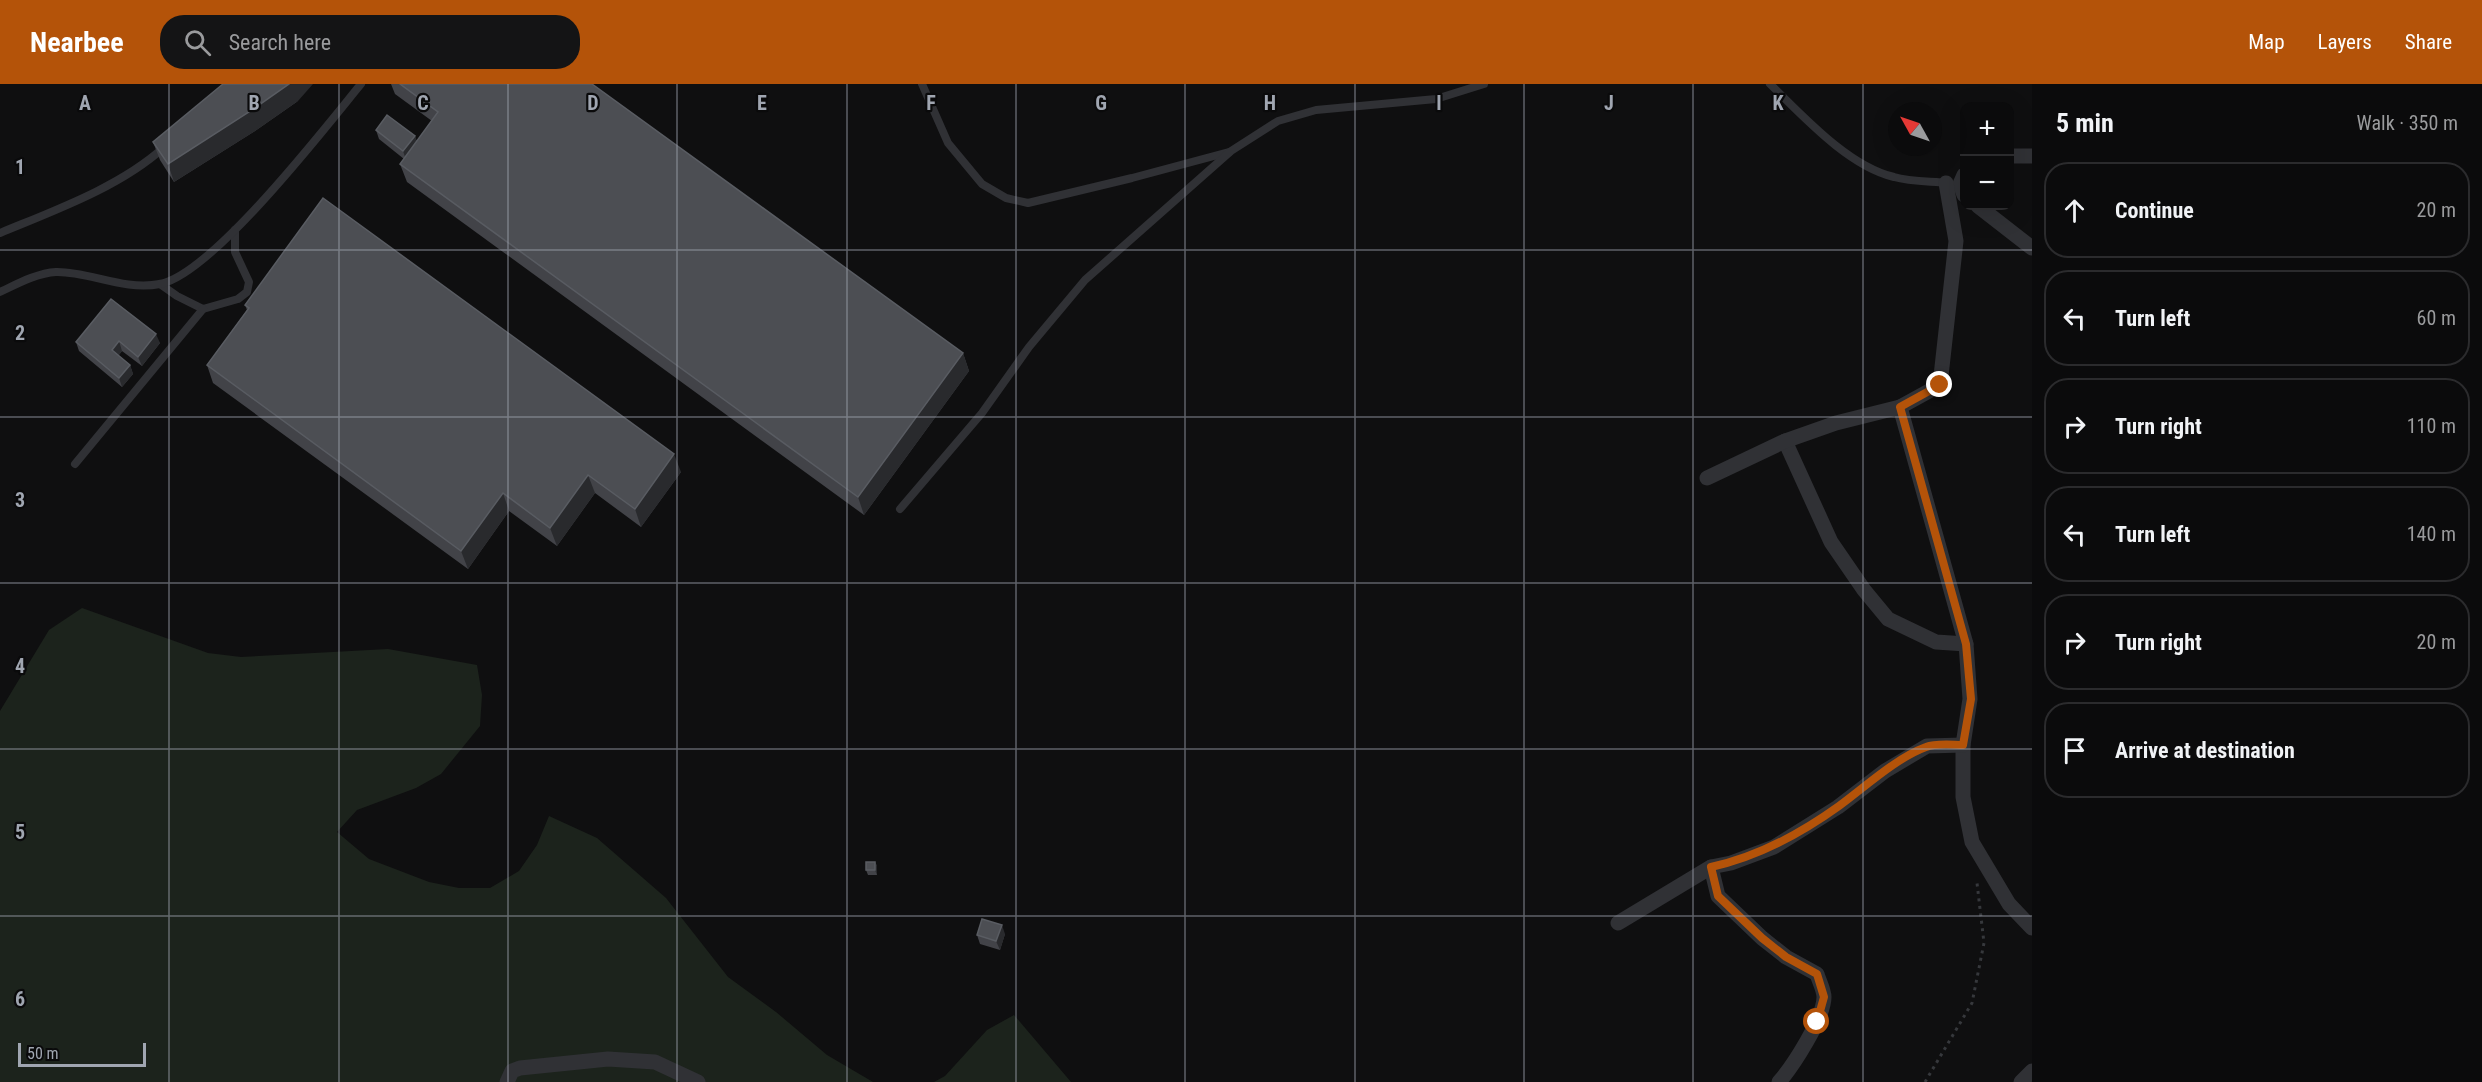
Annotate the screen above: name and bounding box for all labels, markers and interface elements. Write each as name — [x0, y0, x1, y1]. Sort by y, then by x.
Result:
search box — [160, 15, 580, 69]
text: Nearbee — [30, 26, 124, 59]
icon: search — [181, 26, 214, 59]
text: Search here — [229, 30, 331, 55]
text: Map — [2248, 30, 2285, 54]
text: Layers — [2318, 30, 2372, 54]
text: Share — [2405, 30, 2452, 54]
text: A — [79, 91, 91, 115]
text: B — [248, 91, 260, 115]
text: C — [417, 91, 429, 115]
text: D — [587, 91, 599, 115]
text: E — [757, 91, 767, 115]
text: F — [926, 91, 936, 115]
text: G — [1095, 91, 1107, 115]
text: H — [1264, 91, 1276, 115]
text: I — [1436, 91, 1442, 115]
text: J — [1604, 91, 1614, 115]
text: K — [1772, 91, 1784, 115]
north arrow — [1888, 102, 1942, 156]
map controls — [1960, 102, 2014, 210]
button: + — [1960, 102, 2014, 156]
text: 5 min — [2056, 108, 2114, 138]
text: Walk · 350 m — [2357, 111, 2458, 135]
text: 1 — [15, 155, 25, 179]
button: − — [1960, 156, 2014, 210]
icon: ahead — [2058, 194, 2091, 227]
text: Continue — [2115, 198, 2194, 223]
text: 20 m — [2417, 198, 2456, 222]
icon: left — [2058, 302, 2091, 335]
text: Turn left — [2115, 306, 2190, 331]
text: 60 m — [2417, 306, 2456, 330]
text: 2 — [15, 321, 25, 345]
route end — [1926, 371, 1952, 397]
icon: right — [2058, 410, 2091, 443]
text: Turn right — [2115, 414, 2202, 439]
text: 110 m — [2407, 414, 2456, 438]
text: 3 — [15, 488, 25, 512]
icon: left — [2058, 518, 2091, 551]
text: Turn left — [2115, 522, 2190, 547]
text: 140 m — [2407, 522, 2456, 546]
icon: right — [2058, 626, 2091, 659]
text: Turn right — [2115, 630, 2202, 655]
text: 20 m — [2417, 630, 2456, 654]
text: 4 — [15, 654, 25, 678]
icon: arrive — [2058, 734, 2091, 767]
text: Arrive at destination — [2115, 738, 2295, 763]
text: 5 — [15, 820, 25, 844]
text: 6 — [15, 987, 25, 1011]
route start — [1803, 1008, 1829, 1034]
scale bar — [18, 1040, 146, 1068]
text: 50 m — [27, 1044, 59, 1063]

